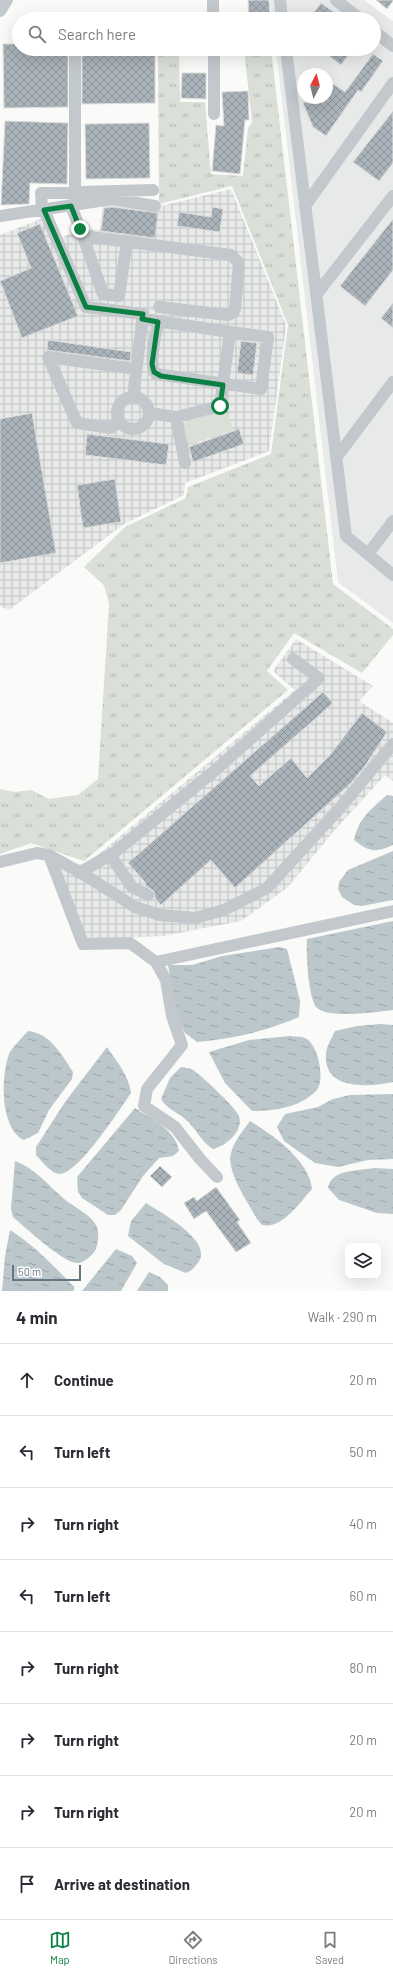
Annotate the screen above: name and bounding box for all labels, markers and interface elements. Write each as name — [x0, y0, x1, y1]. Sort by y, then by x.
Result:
search box — [12, 12, 381, 56]
icon: search — [26, 23, 48, 45]
text: Search here — [58, 25, 136, 43]
north arrow — [297, 68, 333, 104]
route end — [71, 220, 89, 238]
route start — [211, 397, 229, 415]
map controls — [345, 1243, 381, 1279]
button: layers — [345, 1243, 381, 1279]
scale bar — [12, 1263, 81, 1282]
text: 50 m — [18, 1265, 41, 1278]
text: 4 min — [16, 1307, 58, 1327]
text: Walk · 290 m — [308, 1309, 377, 1325]
icon: ahead — [16, 1369, 38, 1391]
text: Continue — [54, 1371, 114, 1389]
text: 20 m — [349, 1372, 377, 1388]
icon: left — [16, 1441, 38, 1463]
text: Turn left — [54, 1443, 110, 1461]
text: 50 m — [350, 1444, 377, 1460]
icon: right — [16, 1513, 38, 1535]
text: Turn right — [54, 1515, 119, 1533]
text: 40 m — [349, 1516, 377, 1532]
icon: left — [16, 1585, 38, 1607]
text: Turn left — [54, 1587, 110, 1605]
text: 60 m — [350, 1588, 377, 1604]
icon: right — [16, 1657, 38, 1679]
text: Turn right — [54, 1659, 119, 1677]
text: 80 m — [350, 1660, 377, 1676]
icon: right — [16, 1729, 38, 1751]
text: Turn right — [54, 1731, 119, 1749]
text: 20 m — [349, 1732, 377, 1748]
icon: right — [16, 1801, 38, 1823]
text: Turn right — [54, 1803, 119, 1821]
text: 20 m — [349, 1804, 377, 1820]
icon: arrive — [16, 1873, 38, 1895]
text: Arrive at destination — [54, 1875, 190, 1893]
tab: Map — [49, 1929, 71, 1966]
tab: Directions — [168, 1929, 218, 1966]
tab: Saved — [315, 1929, 344, 1966]

